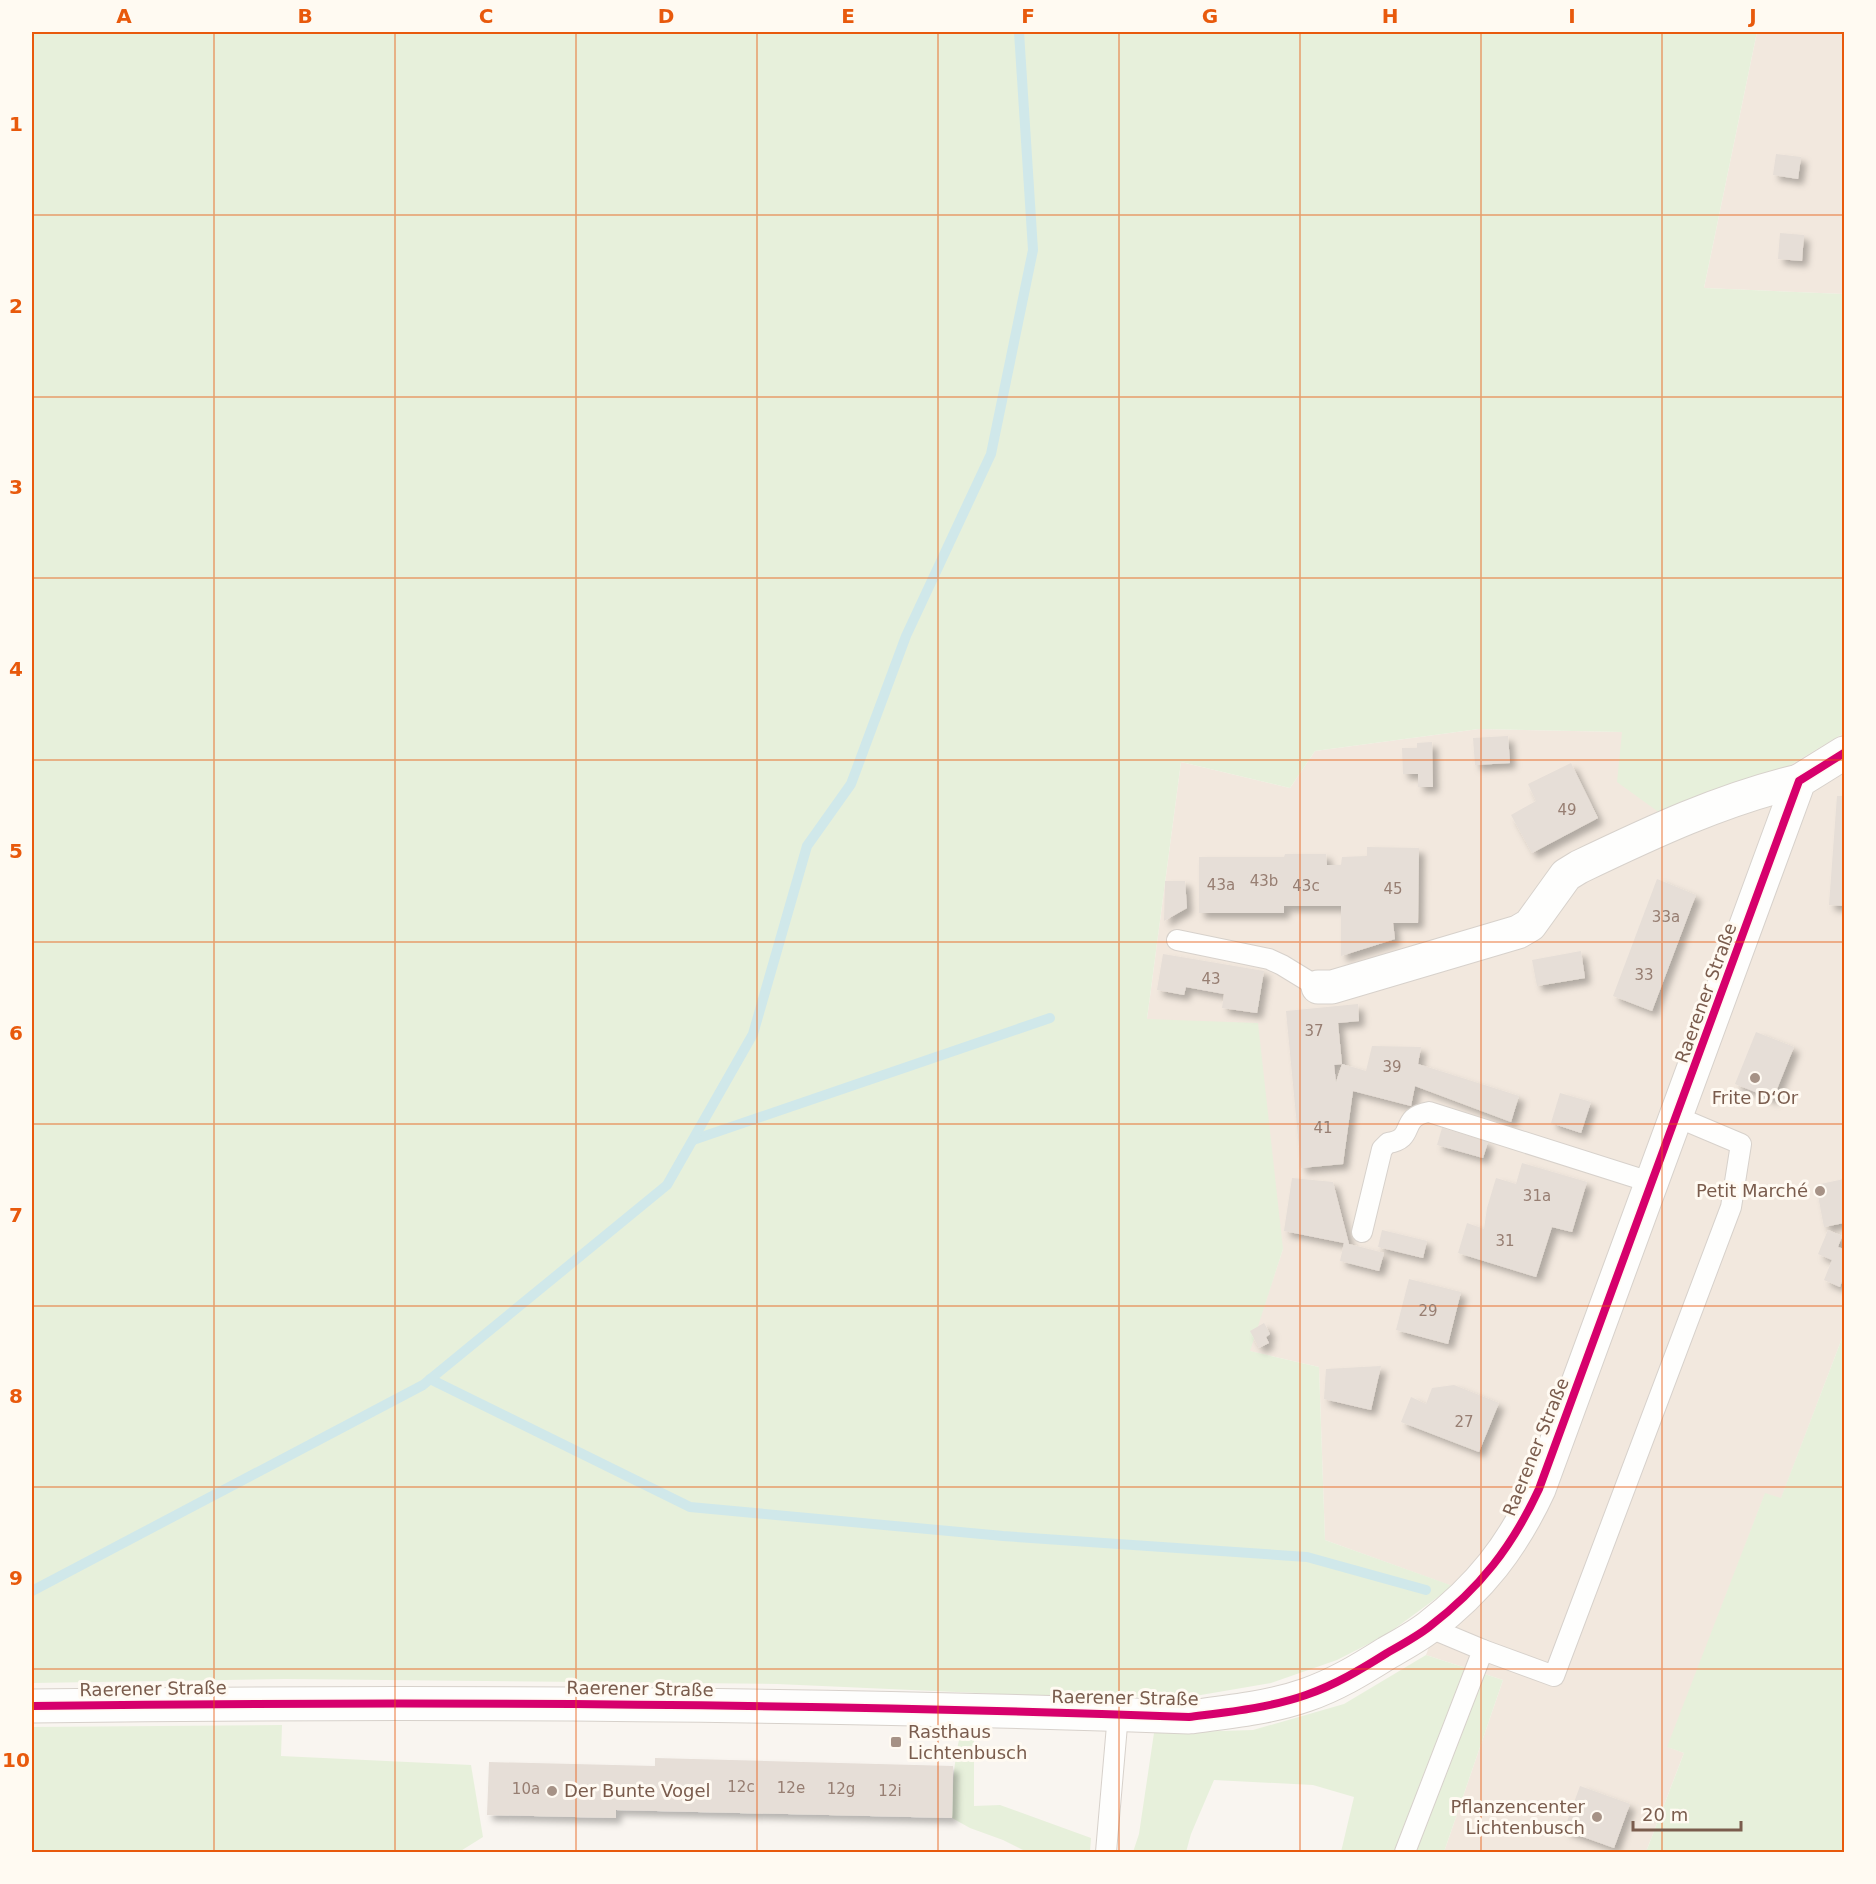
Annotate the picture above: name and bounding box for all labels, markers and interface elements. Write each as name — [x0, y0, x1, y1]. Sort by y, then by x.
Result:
text: A — [116, 4, 132, 28]
text: B — [297, 4, 313, 28]
text: C — [479, 4, 493, 28]
text: D — [658, 4, 674, 28]
text: E — [841, 4, 855, 28]
text: F — [1021, 4, 1035, 28]
text: G — [1202, 4, 1218, 28]
text: H — [1382, 4, 1398, 28]
text: I — [1568, 4, 1576, 28]
text: J — [1747, 4, 1757, 28]
text: 1 — [9, 112, 23, 136]
text: 2 — [9, 294, 23, 318]
text: 3 — [9, 475, 23, 499]
text: 4 — [9, 657, 23, 681]
house number: 49 — [1557, 801, 1577, 819]
text: 5 — [9, 839, 23, 863]
house number: 43b — [1250, 872, 1278, 890]
house number: 43a — [1207, 876, 1235, 894]
house number: 43c — [1292, 877, 1320, 895]
house number: 45 — [1383, 880, 1403, 898]
house number: 33a — [1652, 908, 1680, 926]
street label: Raerener Straße — [1670, 920, 1741, 1066]
house number: 33 — [1634, 966, 1654, 984]
house number: 43 — [1201, 970, 1221, 988]
text: 6 — [9, 1021, 23, 1045]
house number: 37 — [1304, 1022, 1324, 1040]
house number: 39 — [1382, 1058, 1402, 1076]
marker: Frite D‘Or — [1748, 1071, 1762, 1085]
place label: Frite D‘Or — [1712, 1087, 1799, 1108]
house number: 41 — [1313, 1119, 1333, 1137]
place label: Petit Marché — [1696, 1180, 1808, 1201]
marker: Petit Marché — [1813, 1184, 1827, 1198]
house number: 31a — [1523, 1187, 1551, 1205]
text: 7 — [9, 1203, 23, 1227]
house number: 31 — [1495, 1232, 1515, 1250]
house number: 29 — [1418, 1302, 1438, 1320]
street label: Raerener Straße — [1498, 1375, 1573, 1519]
text: 8 — [9, 1384, 23, 1408]
house number: 27 — [1454, 1413, 1474, 1431]
text: 9 — [9, 1566, 23, 1590]
street label: Raerener Straße — [79, 1677, 227, 1700]
street label: Raerener Straße — [566, 1677, 714, 1700]
street label: Raerener Straße — [1051, 1686, 1199, 1709]
place label: Rasthaus Lichtenbusch — [908, 1721, 1027, 1763]
marker: Rasthaus Lichtenbusch — [889, 1735, 903, 1749]
text: 10 — [2, 1748, 30, 1772]
house number: 12c — [727, 1778, 755, 1796]
house number: 12e — [777, 1779, 805, 1797]
house number: 10a — [512, 1780, 540, 1798]
place label: Der Bunte Vogel — [564, 1780, 711, 1801]
house number: 12g — [827, 1780, 855, 1798]
house number: 12i — [878, 1782, 902, 1800]
marker: Der Bunte Vogel — [545, 1784, 559, 1798]
scale bar — [1633, 1794, 1741, 1832]
place label: Pflanzencenter Lichtenbusch — [1451, 1796, 1586, 1838]
text: 20 m — [1642, 1804, 1688, 1825]
marker: Pflanzencenter Lichtenbusch — [1590, 1810, 1604, 1824]

